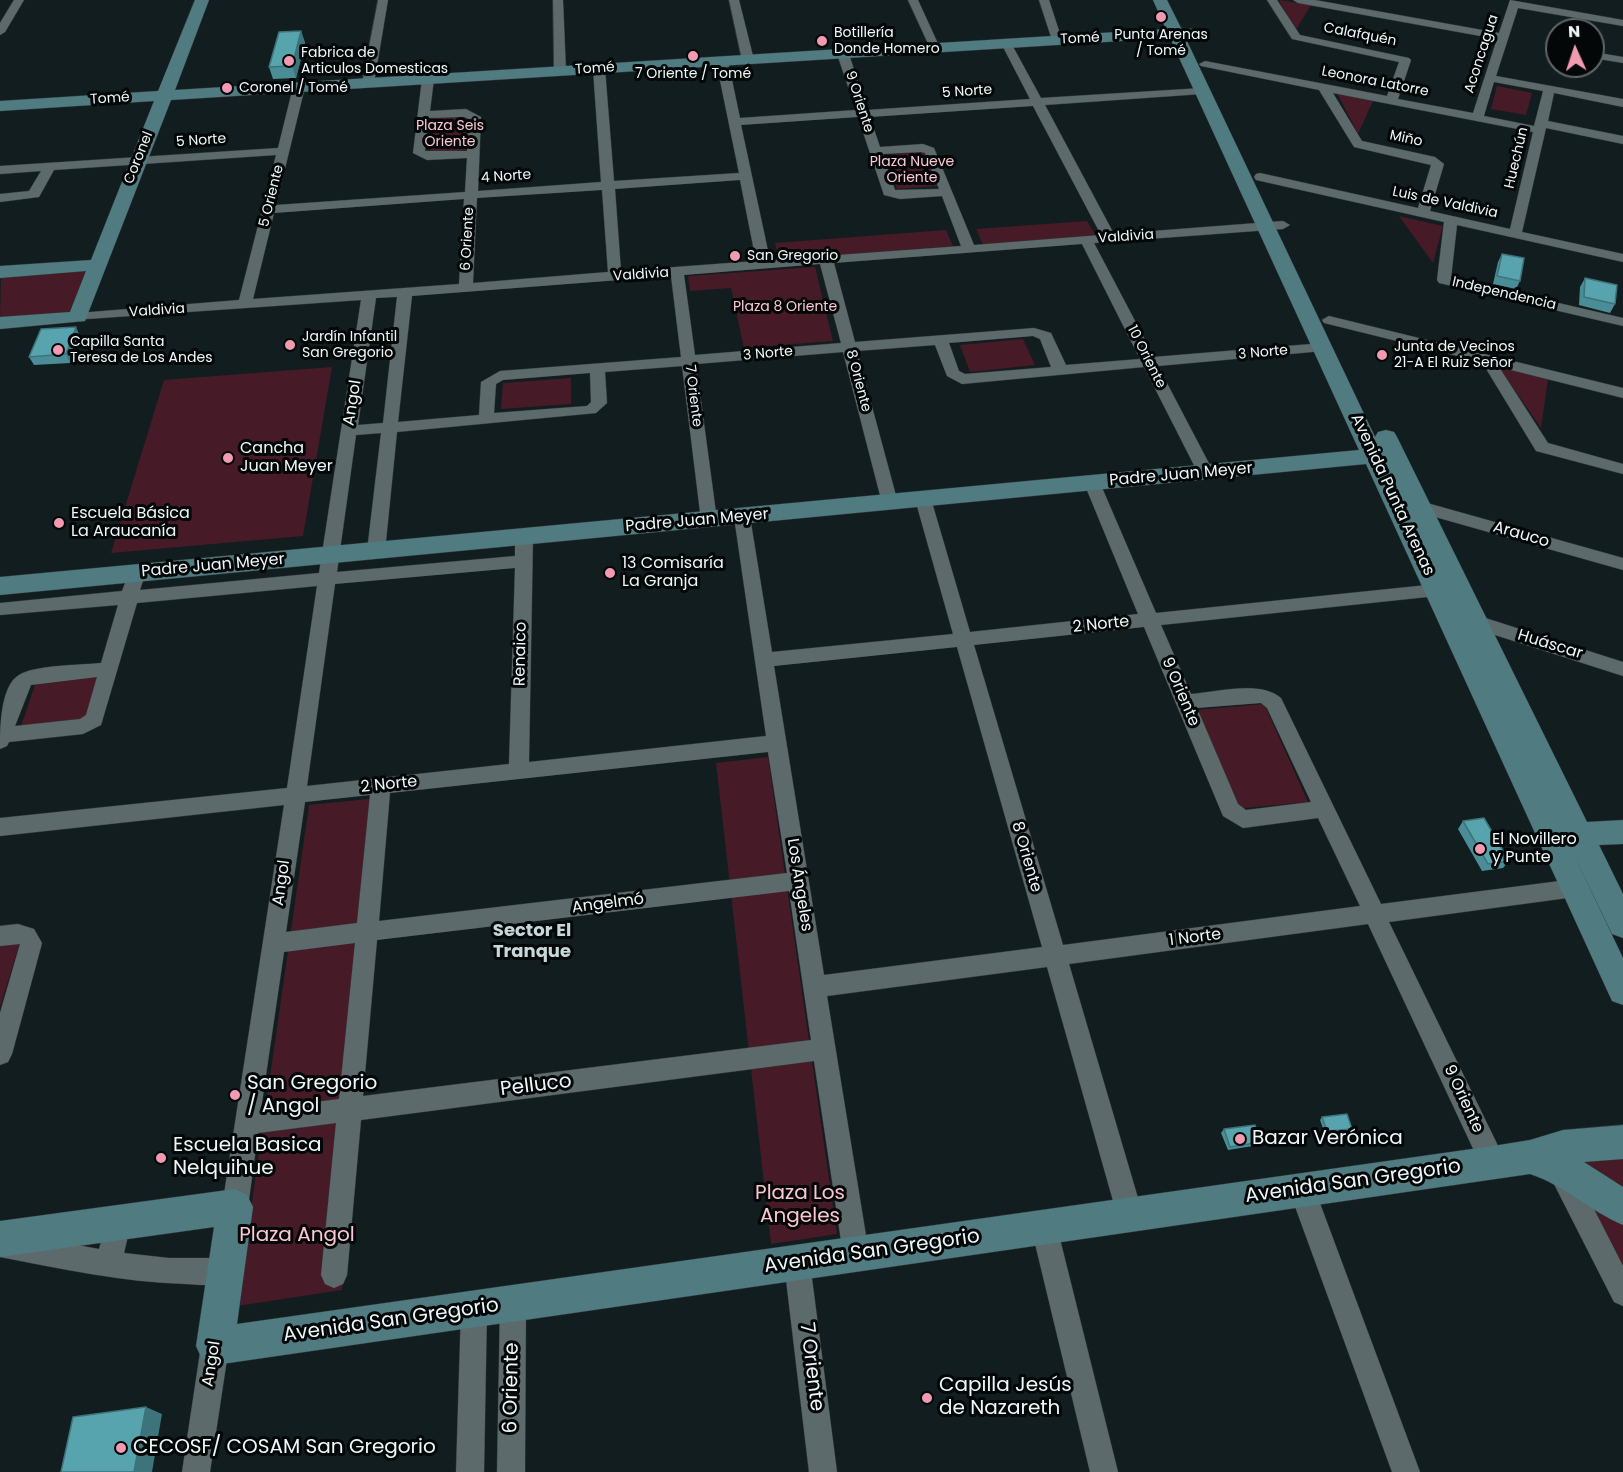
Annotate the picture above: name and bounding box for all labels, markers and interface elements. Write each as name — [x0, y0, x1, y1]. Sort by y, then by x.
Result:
marker: Punta Arenas / Tomé — [1154, 10, 1168, 24]
street label: Aconcagua — [1461, 13, 1503, 95]
north arrow — [1545, 18, 1605, 78]
street label: Calafquén — [1322, 20, 1398, 50]
text: N — [1568, 20, 1581, 43]
place label: Botillería Donde Homero — [834, 25, 940, 57]
place label: Punta Arenas / Tomé — [1114, 27, 1208, 60]
street label: Tomé — [1060, 30, 1100, 48]
marker: Botillería Donde Homero — [815, 34, 829, 48]
place label: Fabrica de Articulos Domesticas — [301, 45, 448, 78]
marker: 7 Oriente / Tomé — [686, 49, 700, 63]
marker: Fabrica de Articulos Domesticas — [282, 54, 296, 68]
street label: Tomé — [575, 59, 615, 79]
street label: Leonora Latorre — [1320, 63, 1430, 101]
place label: 7 Oriente / Tomé — [635, 66, 751, 82]
street label: 9 Oriente — [841, 69, 877, 135]
place label: Coronel / Tomé — [239, 80, 348, 96]
marker: Coronel / Tomé — [220, 81, 234, 95]
street label: 5 Norte — [941, 82, 993, 102]
street label: Tomé — [90, 89, 130, 109]
park label: Plaza Seis Oriente — [416, 118, 484, 150]
street label: Huechún — [1502, 126, 1532, 190]
street label: Miño — [1388, 127, 1424, 151]
street label: Coronel — [121, 129, 157, 187]
street label: 5 Norte — [175, 131, 227, 151]
park label: Plaza Nueve Oriente — [870, 154, 954, 186]
street label: 5 Oriente — [256, 163, 288, 229]
street label: 4 Norte — [480, 167, 532, 187]
street label: Luis de Valdivia — [1391, 184, 1499, 222]
street label: 6 Oriente — [458, 207, 478, 271]
street label: Valdivia — [1097, 227, 1155, 247]
place label: San Gregorio — [747, 248, 838, 264]
marker: San Gregorio — [728, 249, 742, 263]
street label: Valdivia — [612, 265, 670, 285]
street label: Independencia — [1450, 274, 1558, 314]
park label: Plaza 8 Oriente — [733, 299, 837, 315]
street label: Valdivia — [128, 301, 186, 321]
street label: 10 Oriente — [1123, 323, 1169, 391]
place label: Jardín Infantil San Gregorio — [302, 329, 397, 362]
place label: Capilla Santa Teresa de Los Andes — [70, 334, 212, 366]
marker: Jardín Infantil San Gregorio — [283, 338, 297, 352]
place label: Junta de Vecinos 21-A El Ruiz Señor — [1394, 339, 1515, 372]
street label: 3 Norte — [1237, 342, 1289, 364]
marker: Capilla Santa Teresa de Los Andes — [51, 343, 65, 357]
street label: 3 Norte — [742, 343, 794, 365]
street label: 8 Oriente — [842, 348, 874, 414]
marker: Junta de Vecinos 21-A El Ruiz Señor — [1375, 348, 1389, 362]
street label: 7 Oriente — [681, 364, 705, 428]
street label: Angol — [340, 379, 366, 427]
street label: Avenida Punta Arenas — [1346, 411, 1438, 579]
place label: Cancha Juan Meyer — [240, 439, 333, 477]
marker: Cancha Juan Meyer — [221, 451, 235, 465]
street label: Padre Juan Meyer — [1109, 459, 1253, 491]
place label: Escuela Básica La Araucanía — [71, 504, 190, 542]
street label: Padre Juan Meyer — [625, 505, 769, 537]
marker: Escuela Básica La Araucanía — [52, 516, 66, 530]
street label: Arauco — [1491, 518, 1551, 552]
street label: Padre Juan Meyer — [141, 550, 285, 582]
place label: 13 Comisaría La Granja — [622, 554, 724, 592]
marker: 13 Comisaría La Granja — [603, 566, 617, 580]
street label: 2 Norte — [1072, 612, 1130, 638]
street label: Renaico — [511, 622, 531, 686]
street label: Huáscar — [1515, 626, 1585, 664]
street label: 9 Oriente — [1157, 655, 1203, 729]
street label: 2 Norte — [360, 772, 418, 798]
street label: 8 Oriente — [1007, 819, 1045, 895]
place label: El Novillero y Punte — [1492, 830, 1577, 868]
street label: Los Ángeles — [782, 837, 816, 933]
marker: El Novillero y Punte — [1473, 842, 1487, 856]
street label: Angol — [269, 859, 295, 907]
street label: Angelmó — [571, 890, 645, 918]
district label: Sector El Tranque — [493, 920, 571, 962]
street label: 1 Norte — [1168, 925, 1222, 951]
street label: 9 Oriente — [1439, 1062, 1487, 1136]
street label: Pelluco — [499, 1070, 573, 1102]
place label: San Gregorio / Angol — [247, 1072, 377, 1119]
marker: San Gregorio / Angol — [228, 1088, 242, 1102]
place label: Bazar Verónica — [1252, 1127, 1403, 1151]
marker: Bazar Verónica — [1233, 1132, 1247, 1146]
place label: Escuela Basica Nelquihue — [173, 1134, 322, 1181]
marker: Escuela Basica Nelquihue — [154, 1151, 168, 1165]
street label: Avenida San Gregorio — [1244, 1155, 1462, 1209]
park label: Plaza Los Angeles — [755, 1182, 845, 1229]
park label: Plaza Angol — [239, 1224, 355, 1248]
street label: Avenida San Gregorio — [763, 1225, 981, 1279]
street label: Avenida San Gregorio — [282, 1294, 500, 1348]
street label: 7 Oriente — [794, 1321, 828, 1413]
street label: Angol — [199, 1340, 225, 1388]
street label: 6 Oriente — [499, 1342, 525, 1434]
place label: Capilla Jesús de Nazareth — [939, 1374, 1072, 1421]
marker: Capilla Jesús de Nazareth — [920, 1391, 934, 1405]
place label: CECOSF/ COSAM San Gregorio — [133, 1436, 436, 1460]
marker: CECOSF/ COSAM San Gregorio — [114, 1441, 128, 1455]

